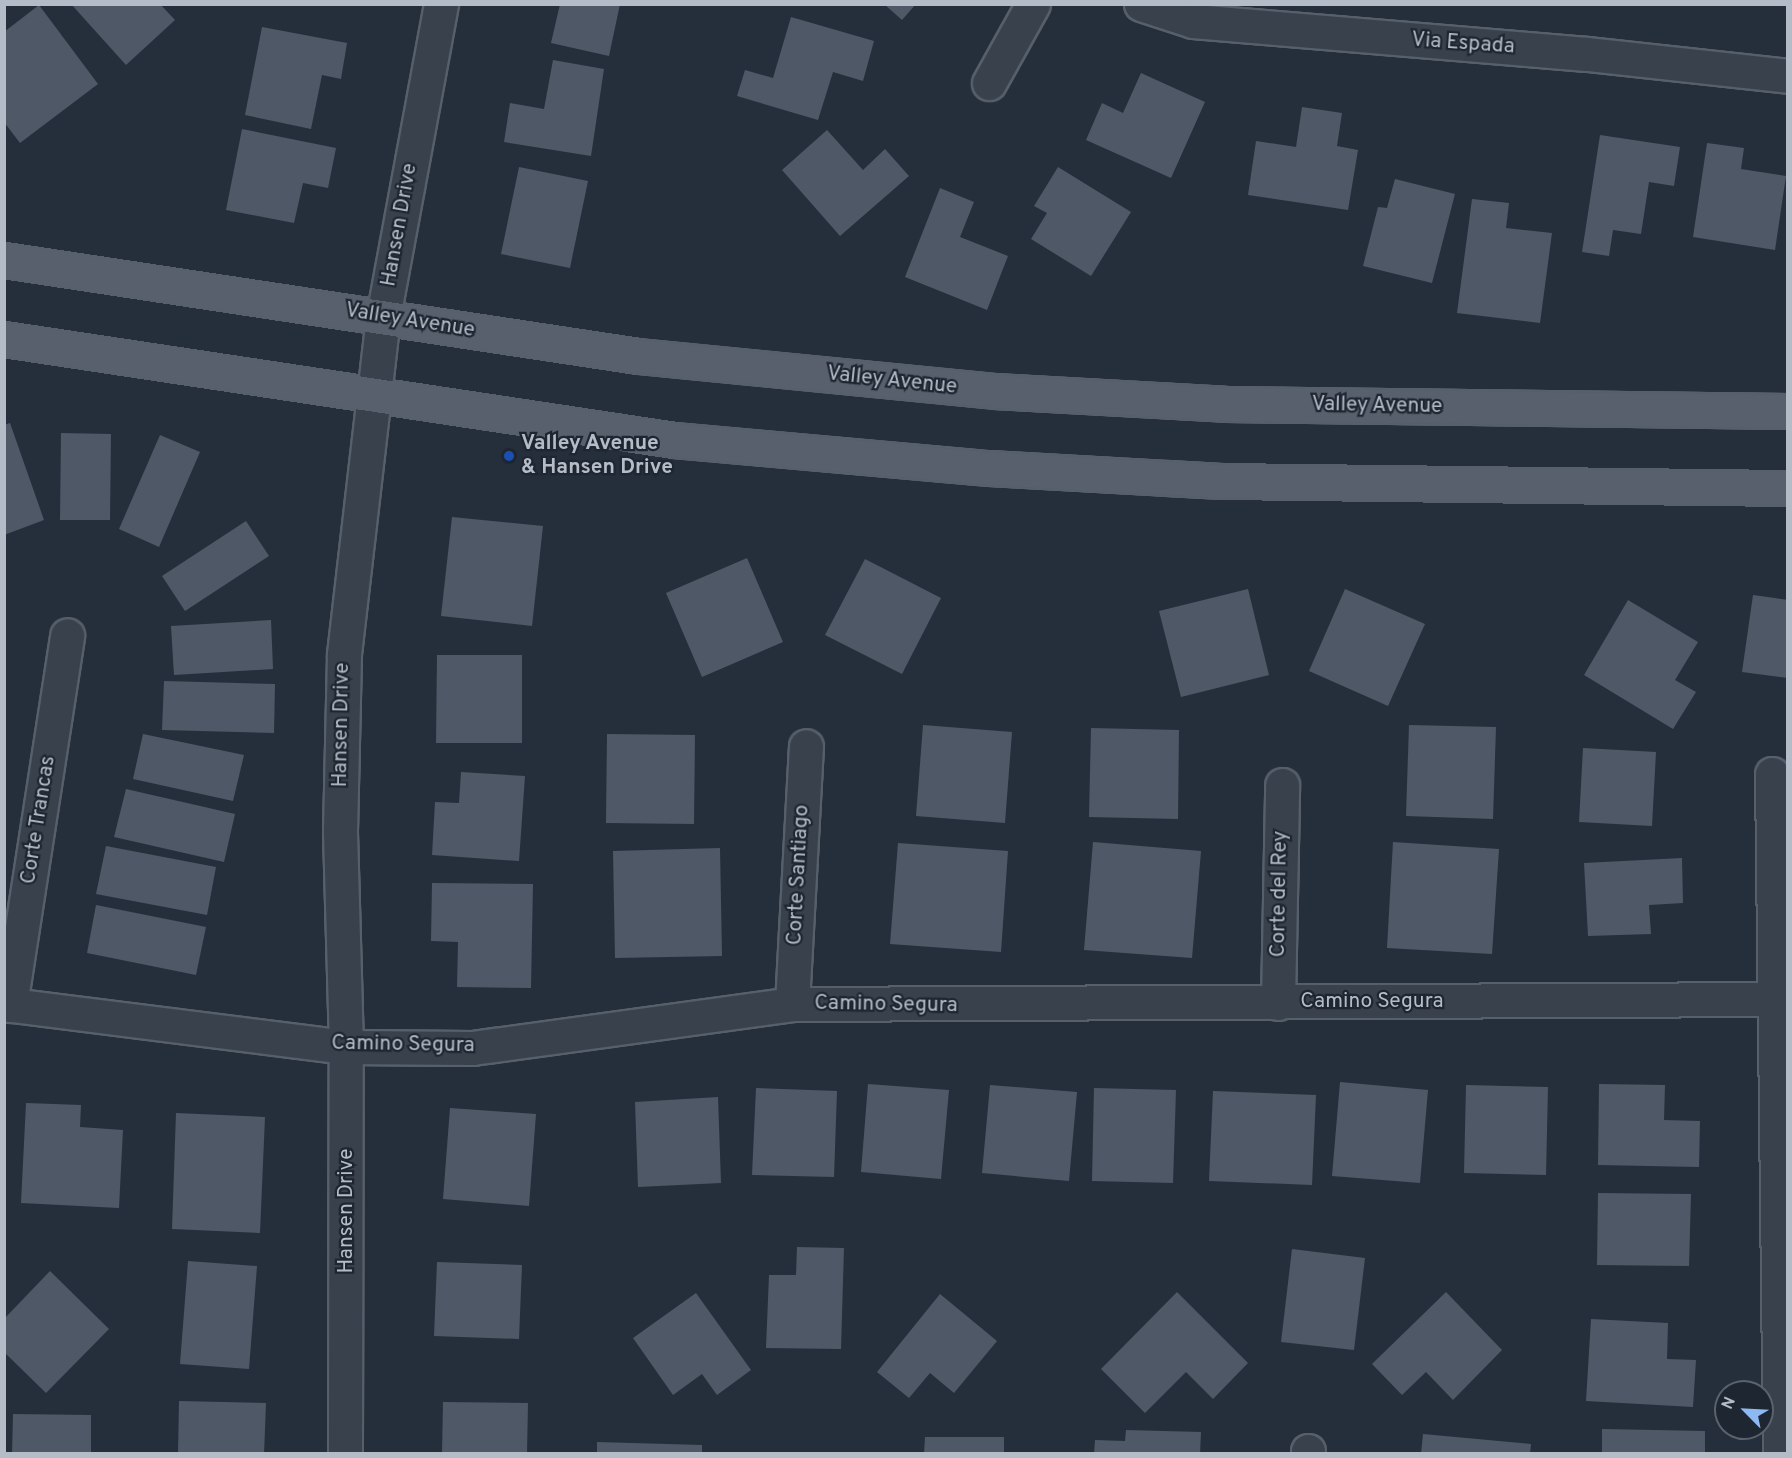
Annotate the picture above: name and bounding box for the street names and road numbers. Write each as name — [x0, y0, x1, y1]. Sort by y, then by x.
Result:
street label: Via Espada — [1411, 28, 1515, 60]
street label: Hansen Drive — [377, 161, 423, 289]
street label: Valley Avenue — [343, 298, 477, 344]
street label: Valley Avenue — [825, 362, 959, 400]
street label: Valley Avenue — [1311, 392, 1443, 420]
street label: Hansen Drive — [328, 662, 356, 788]
street label: Corte Trancas — [16, 754, 62, 886]
street label: Corte Santiago — [783, 804, 815, 946]
street label: Corte del Rey — [1266, 830, 1294, 958]
street label: Camino Segura — [1300, 989, 1444, 1015]
street label: Camino Segura — [814, 991, 958, 1019]
street label: Camino Segura — [331, 1031, 475, 1059]
street label: Hansen Drive — [334, 1149, 360, 1273]

